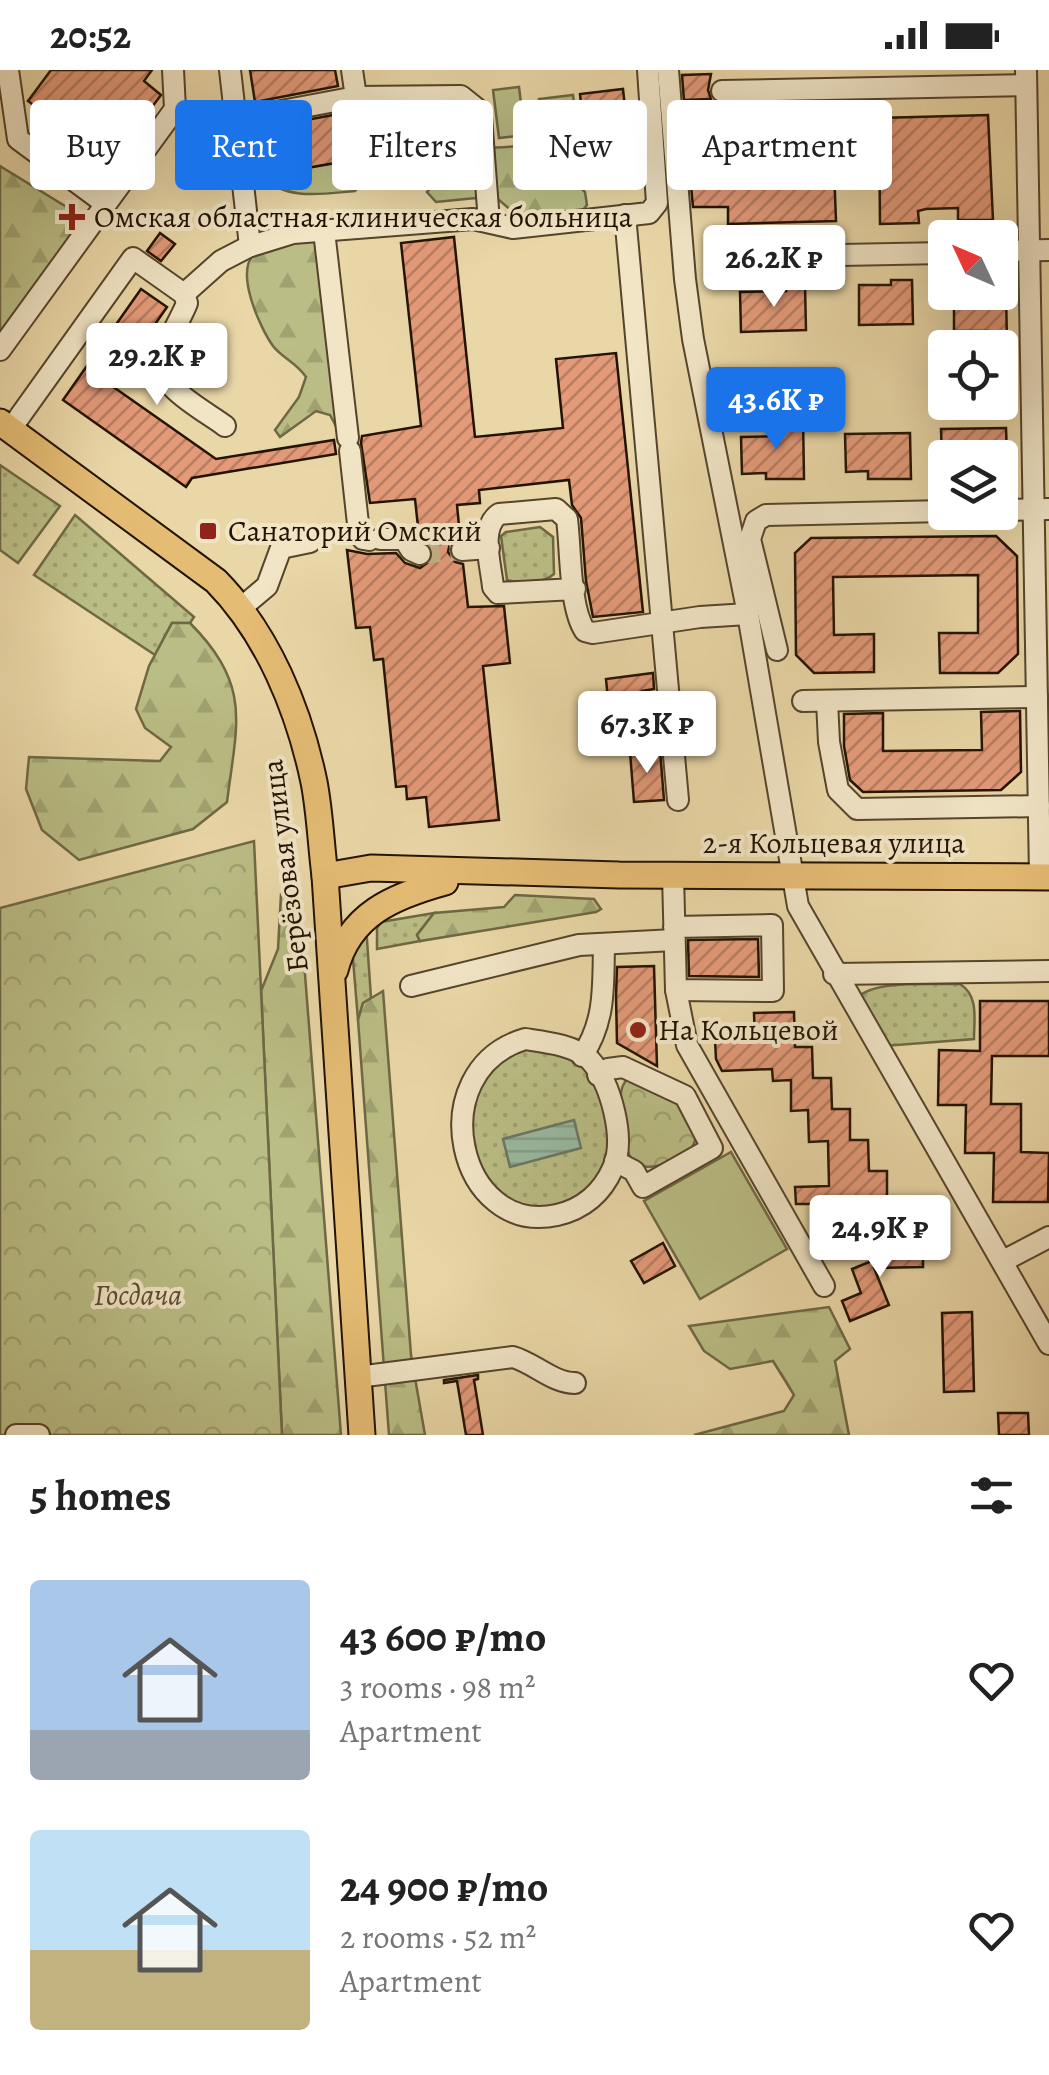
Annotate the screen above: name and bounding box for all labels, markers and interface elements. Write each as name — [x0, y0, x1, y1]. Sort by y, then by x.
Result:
text: 20:52 — [50, 9, 131, 61]
chip: Buy — [30, 100, 155, 190]
chip: Rent — [175, 100, 312, 190]
chip: Filters — [332, 100, 493, 190]
chip: New — [513, 100, 647, 190]
chip: Apartment — [667, 100, 892, 190]
place label: Омская областная клиническая больница — [94, 197, 633, 237]
marker: Омская областная клиническая больница — [59, 204, 85, 230]
north arrow — [928, 220, 1018, 310]
map controls — [928, 220, 1018, 530]
pin: 26.2K ₽ — [682, 225, 866, 310]
text: 26.2K ₽ — [725, 235, 823, 279]
pin: 29.2K ₽ — [65, 323, 249, 408]
button: locate — [928, 330, 1018, 420]
text: 29.2K ₽ — [108, 333, 206, 377]
pin: 43.6K ₽ — [684, 367, 868, 452]
text: 43.6K ₽ — [728, 377, 824, 421]
button: layers — [928, 440, 1018, 530]
place label: Санаторий Омский — [228, 511, 482, 551]
marker: Санаторий Омский — [197, 520, 219, 542]
pin: 67.3K ₽ — [555, 691, 739, 776]
text: 67.3K ₽ — [600, 701, 694, 745]
street label: Берёзовая улица — [252, 757, 318, 975]
street label: 2-я Кольцевая улица — [703, 823, 965, 863]
place label: На Кольцевой — [658, 1010, 839, 1050]
marker: На Кольцевой — [627, 1019, 649, 1041]
pin: 24.9K ₽ — [788, 1195, 972, 1280]
text: 24.9K ₽ — [832, 1205, 928, 1249]
park label: Госдача — [94, 1275, 182, 1315]
text: 5 homes — [30, 1467, 171, 1524]
icon: filters — [964, 1468, 1019, 1523]
text: 43 600 ₽/mo — [340, 1608, 546, 1665]
icon: home — [110, 1620, 230, 1740]
icon: heart — [964, 1653, 1019, 1708]
text: 3 rooms · 98 m² — [340, 1665, 536, 1709]
text: Apartment — [340, 1709, 482, 1753]
text: 24 900 ₽/mo — [340, 1858, 548, 1915]
icon: home — [110, 1870, 230, 1990]
icon: heart — [964, 1903, 1019, 1958]
text: 2 rooms · 52 m² — [340, 1915, 536, 1959]
text: Apartment — [340, 1959, 482, 2003]

